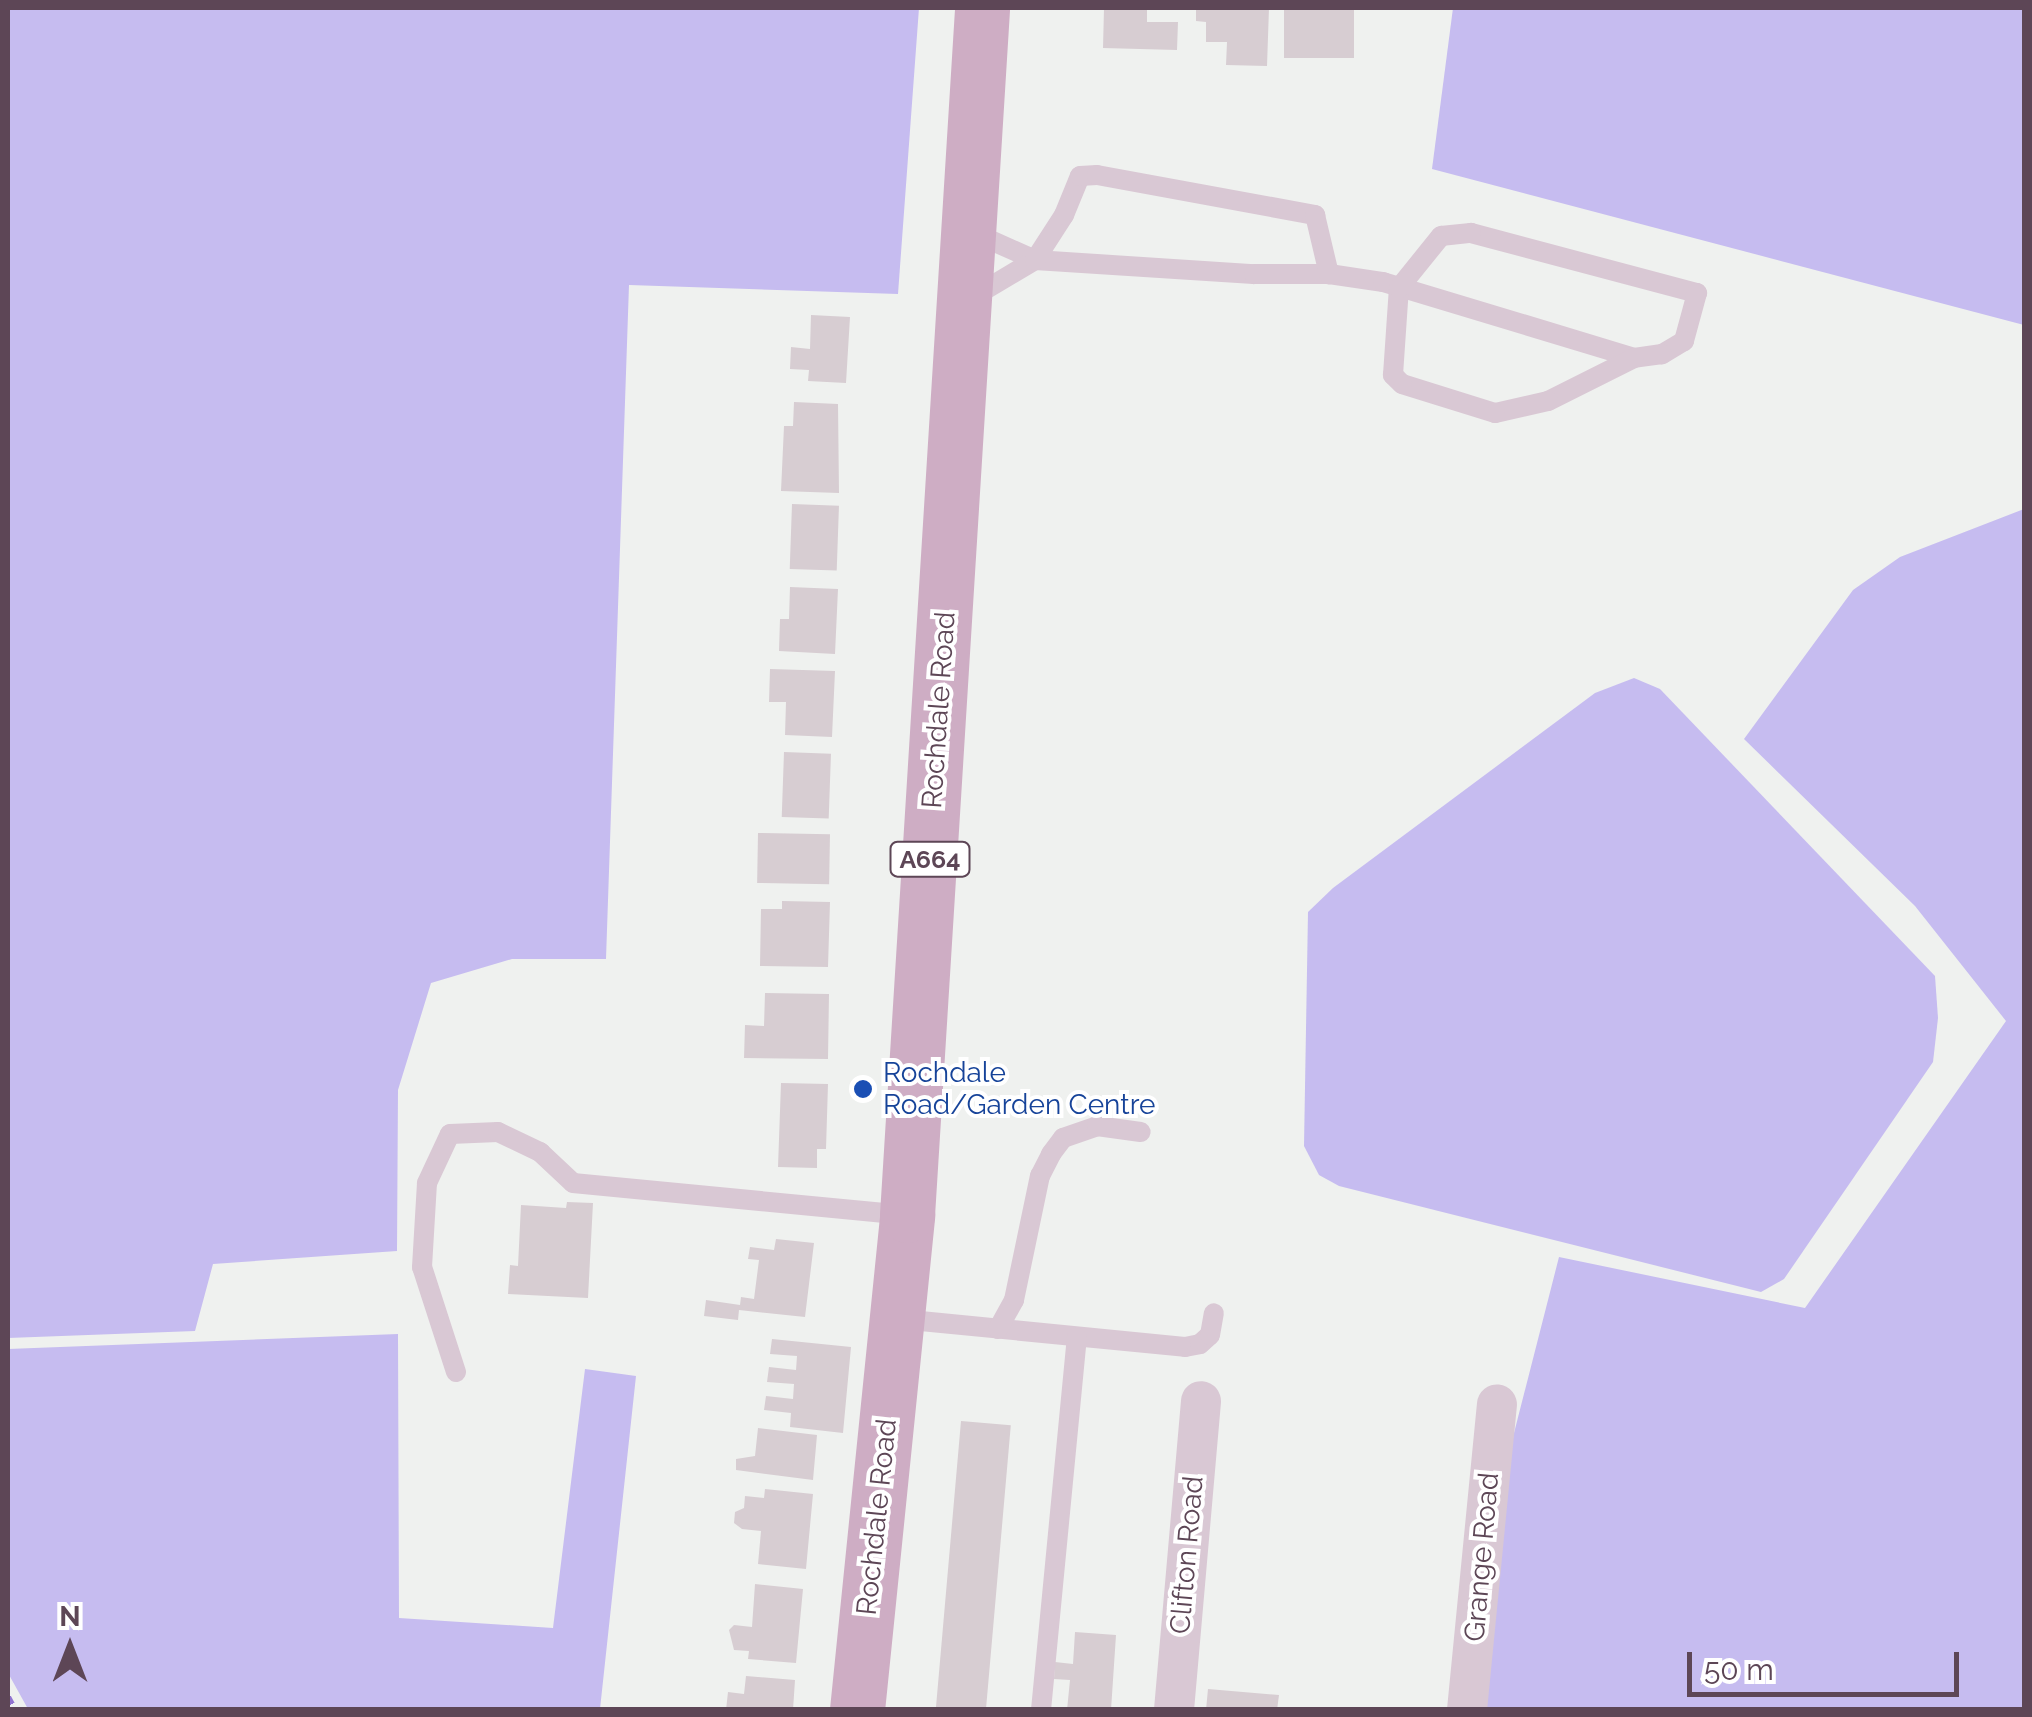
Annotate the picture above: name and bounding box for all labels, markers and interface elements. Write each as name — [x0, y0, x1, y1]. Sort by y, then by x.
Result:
street label: Rochdale Road — [915, 610, 963, 810]
road number: A664 — [888, 839, 972, 879]
place label: Rochdale Road/Garden Centre — [883, 1056, 1155, 1122]
marker: Rochdale Road/Garden Centre — [852, 1078, 874, 1100]
street label: Rochdale Road — [850, 1417, 904, 1617]
street label: Grange Road — [1458, 1471, 1506, 1643]
street label: Clifton Road — [1163, 1475, 1211, 1635]
north arrow — [20, 1597, 120, 1697]
text: N — [59, 1600, 81, 1633]
scale bar — [1692, 1632, 1964, 1694]
text: 50 m — [1704, 1652, 1774, 1687]

